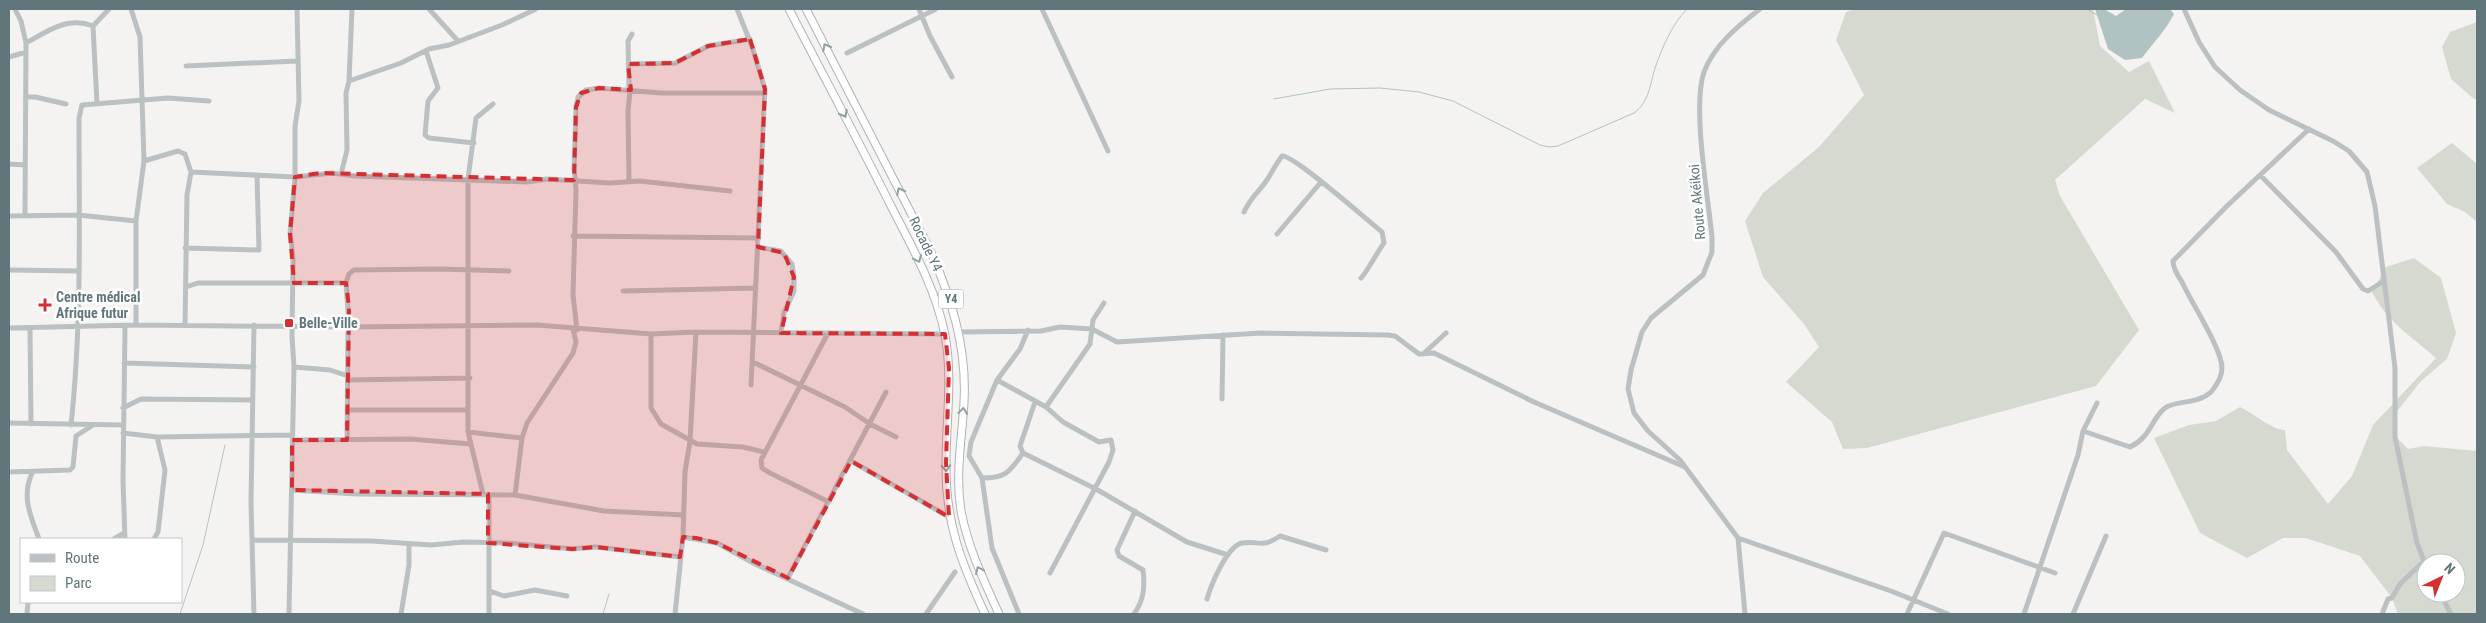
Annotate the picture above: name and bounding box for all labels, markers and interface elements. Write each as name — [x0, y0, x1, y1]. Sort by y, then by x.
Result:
one-way arrow — [822, 43, 832, 52]
one-way arrow — [838, 109, 848, 118]
street label: Route Akéikoi — [1686, 164, 1708, 240]
one-way arrow — [896, 187, 906, 196]
street label: Rocade Y4 — [906, 214, 946, 274]
one-way arrow — [911, 254, 922, 263]
place label: Centre médical Afrique futur — [56, 289, 140, 321]
road number: Y4 — [938, 290, 964, 308]
marker: Centre médical Afrique futur — [38, 298, 52, 312]
place label: Belle-Ville — [299, 315, 358, 331]
marker: Belle-Ville — [283, 317, 295, 329]
one-way arrow — [957, 406, 968, 414]
one-way arrow — [941, 465, 952, 473]
legend — [20, 538, 182, 603]
text: Route — [65, 549, 99, 567]
north arrow — [2416, 553, 2466, 603]
text: N — [2441, 560, 2458, 577]
one-way arrow — [974, 566, 985, 575]
text: Parc — [65, 574, 92, 592]

